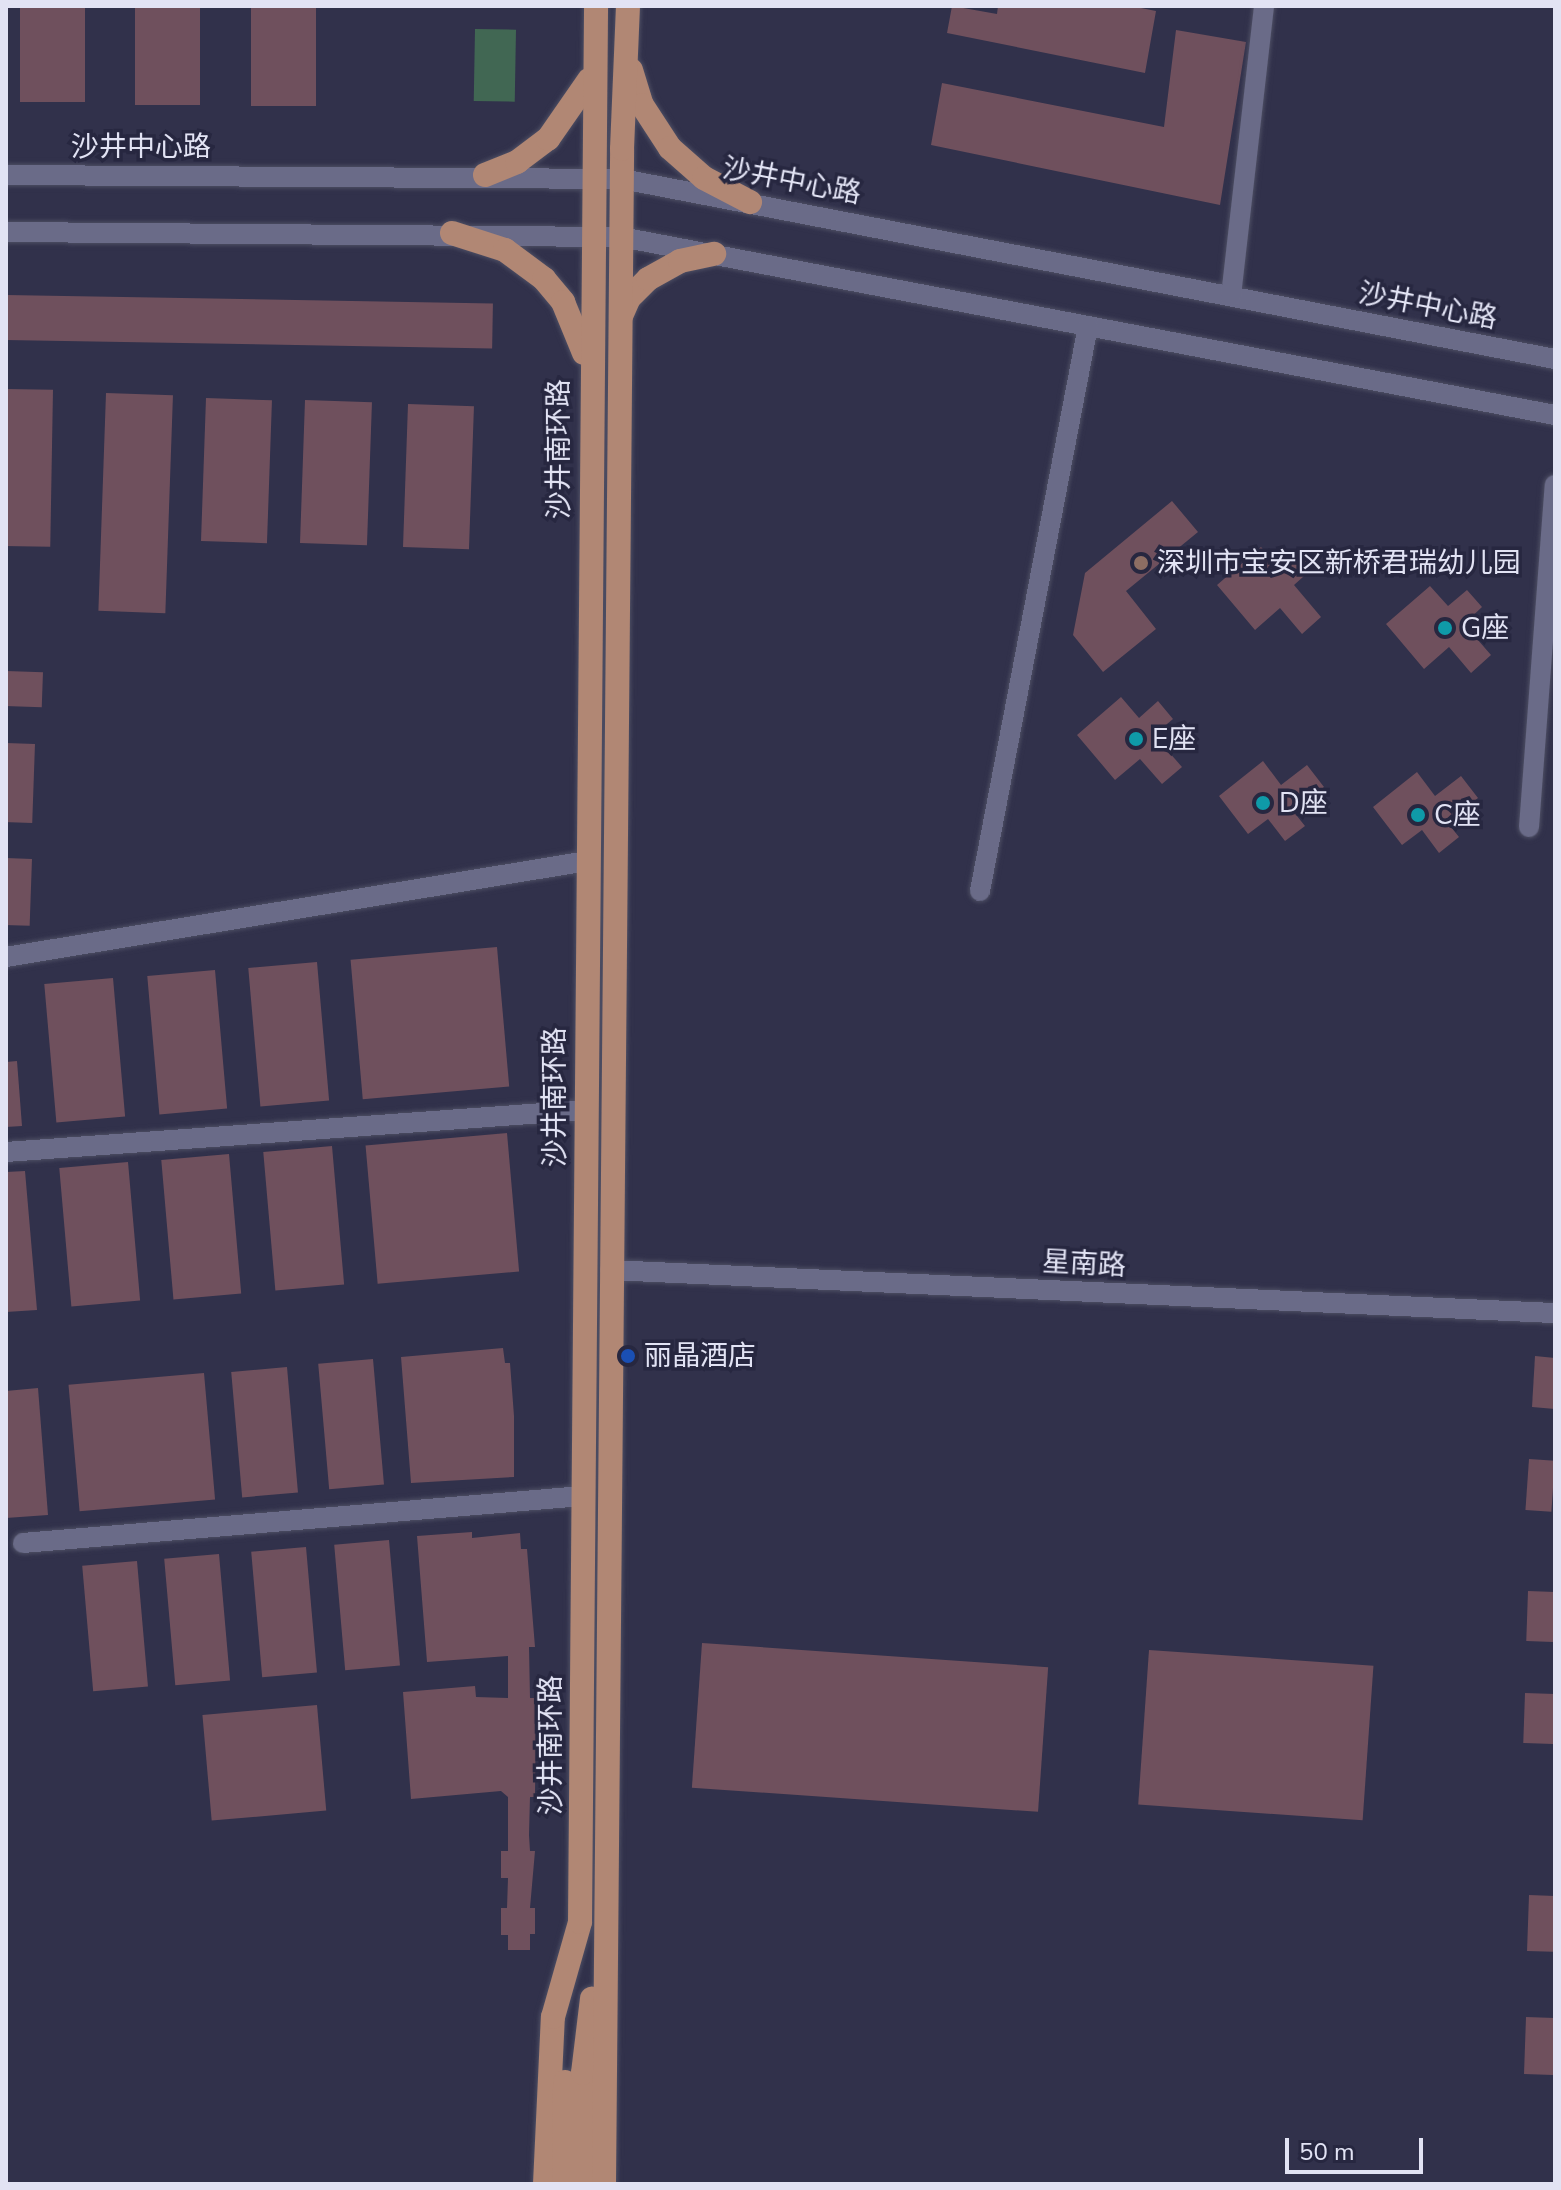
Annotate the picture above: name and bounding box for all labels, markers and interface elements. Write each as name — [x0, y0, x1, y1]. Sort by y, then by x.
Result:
street label: 沙井中心路 — [71, 130, 211, 164]
street label: 沙井中心路 — [720, 151, 864, 211]
street label: 沙井中心路 — [1356, 276, 1500, 336]
street label: 沙井南环路 — [542, 379, 576, 519]
place label: 深圳市宝安区新桥君瑞幼儿园 — [1157, 546, 1521, 580]
marker: 深圳市宝安区新桥君瑞幼儿园 — [1132, 554, 1150, 572]
place label: G座 — [1461, 611, 1509, 645]
marker: G座 — [1436, 619, 1454, 637]
place label: E座 — [1152, 722, 1196, 756]
marker: E座 — [1127, 730, 1145, 748]
place label: D座 — [1279, 786, 1328, 820]
marker: D座 — [1254, 794, 1272, 812]
place label: C座 — [1434, 798, 1481, 832]
marker: C座 — [1409, 806, 1427, 824]
street label: 沙井南环路 — [538, 1027, 572, 1167]
street label: 星南路 — [1041, 1245, 1127, 1283]
place label: 丽晶酒店 — [644, 1339, 756, 1373]
marker: 丽晶酒店 — [619, 1347, 637, 1365]
street label: 沙井南环路 — [534, 1675, 568, 1815]
scale bar — [1289, 2122, 1427, 2172]
text: 50 m — [1299, 2136, 1355, 2168]

